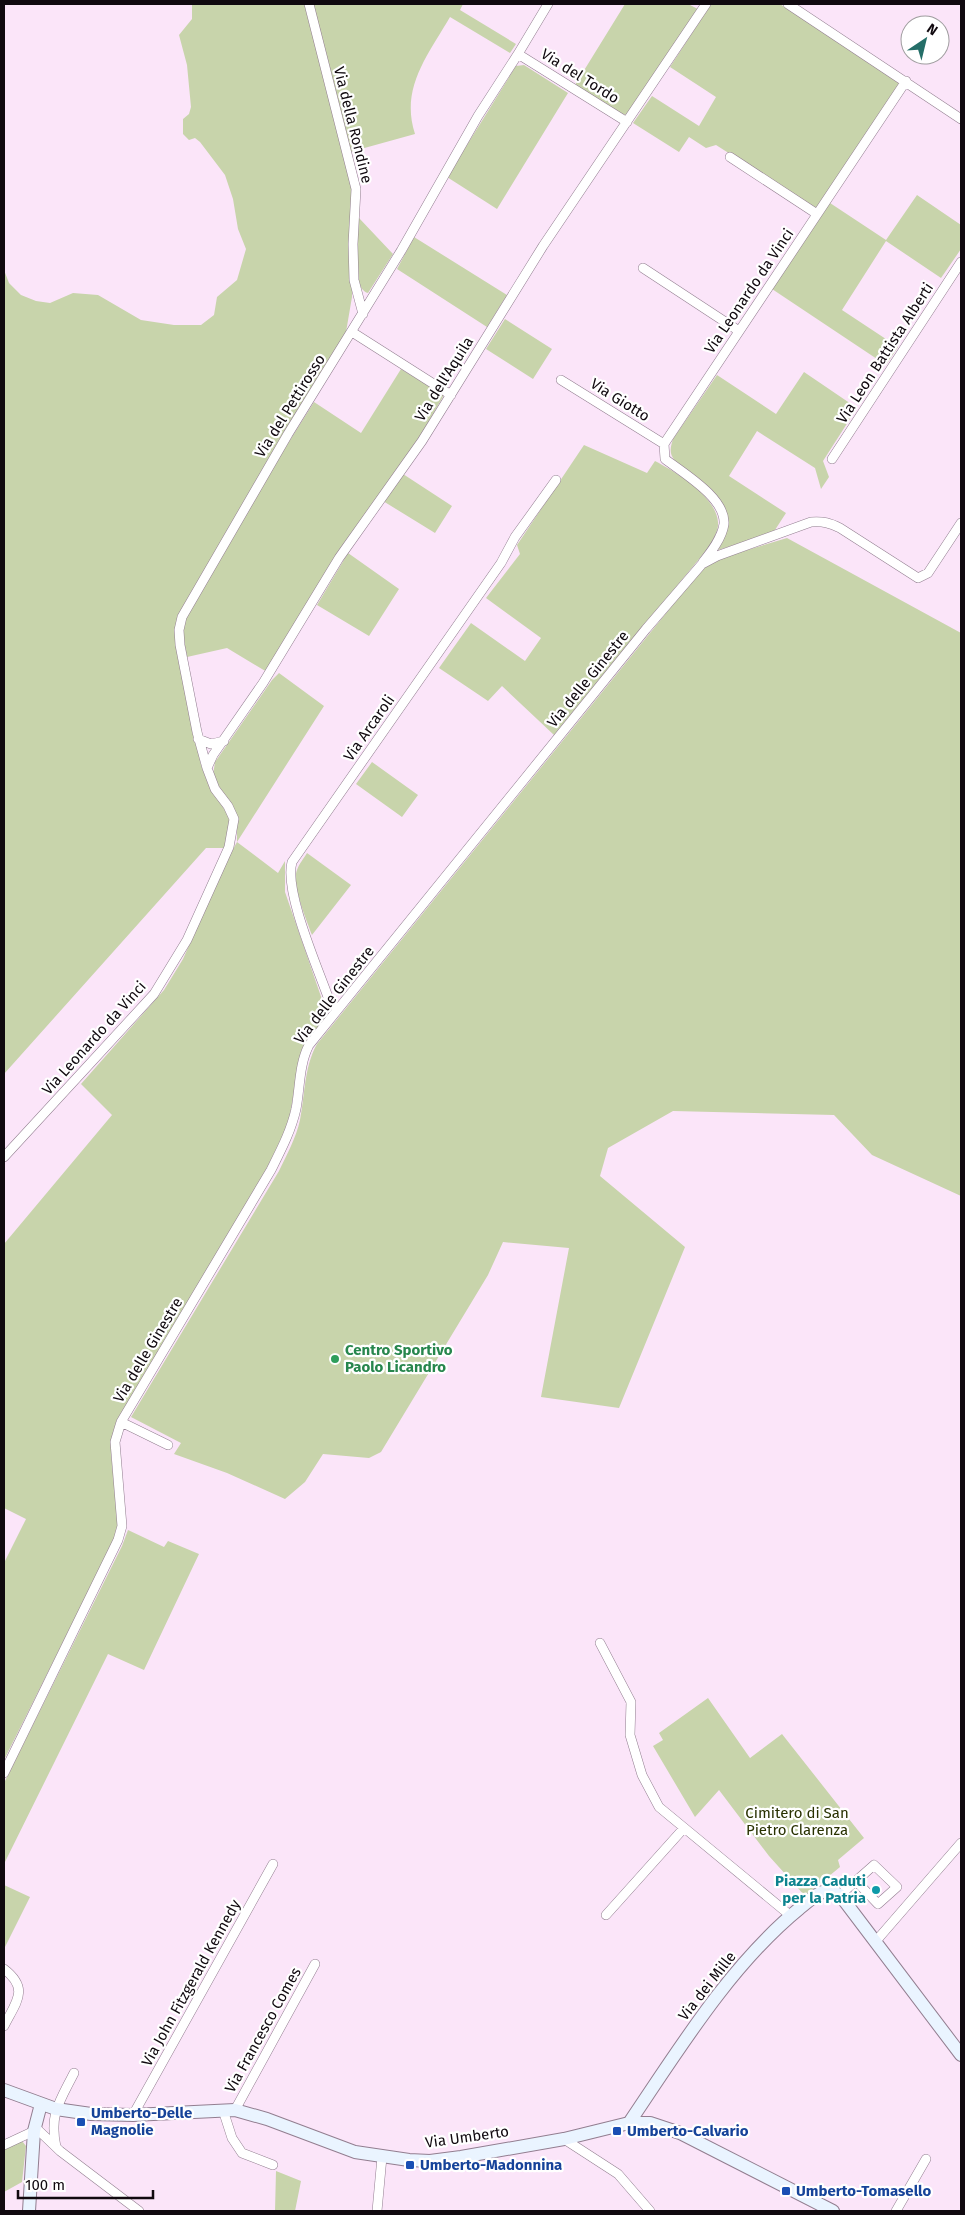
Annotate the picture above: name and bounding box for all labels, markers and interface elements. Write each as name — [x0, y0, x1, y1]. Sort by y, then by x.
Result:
north arrow — [900, 15, 950, 65]
text: N — [923, 20, 941, 39]
street label: Via del Tordo — [537, 45, 623, 107]
street label: Via della Rondine — [330, 65, 376, 185]
street label: Via Leonardo da Vinci — [701, 225, 797, 357]
street label: Via Leon Battista Alberti — [833, 279, 937, 427]
street label: Via dell'Aquila — [411, 333, 477, 425]
street label: Via del Pettirosso — [251, 351, 329, 461]
street label: Via Giotto — [587, 375, 653, 425]
street label: Via delle Ginestre — [543, 627, 633, 731]
street label: Via Arcaroli — [340, 691, 398, 765]
street label: Via delle Ginestre — [290, 942, 378, 1048]
street label: Via Leonardo da Vinci — [38, 978, 150, 1098]
street label: Via delle Ginestre — [110, 1294, 186, 1406]
place label: Centro Sportivo Paolo Licandro — [345, 1341, 453, 1376]
marker: Centro Sportivo Paolo Licandro — [329, 1353, 341, 1365]
park label: Cimitero di San Pietro Clarenza — [745, 1804, 849, 1839]
place label: Piazza Caduti per la Patria — [775, 1872, 866, 1907]
marker: Piazza Caduti per la Patria — [870, 1884, 882, 1896]
street label: Via John Fitzgerald Kennedy — [138, 1896, 245, 2069]
street label: Via dei Mille — [674, 1948, 740, 2024]
street label: Via Francesco Comes — [221, 1964, 305, 2096]
place label: Umberto-Delle Magnolie — [91, 2104, 192, 2139]
marker: Umberto-Delle Magnolie — [75, 2116, 87, 2128]
street label: Via Umberto — [424, 2122, 510, 2152]
place label: Umberto-Calvario — [627, 2122, 749, 2140]
marker: Umberto-Calvario — [611, 2125, 623, 2137]
place label: Umberto-Madonnina — [420, 2156, 562, 2174]
marker: Umberto-Madonnina — [404, 2159, 416, 2171]
scale bar — [18, 2168, 152, 2200]
text: 100 m — [25, 2176, 65, 2194]
place label: Umberto-Tomasello — [796, 2182, 931, 2200]
marker: Umberto-Tomasello — [780, 2185, 792, 2197]

